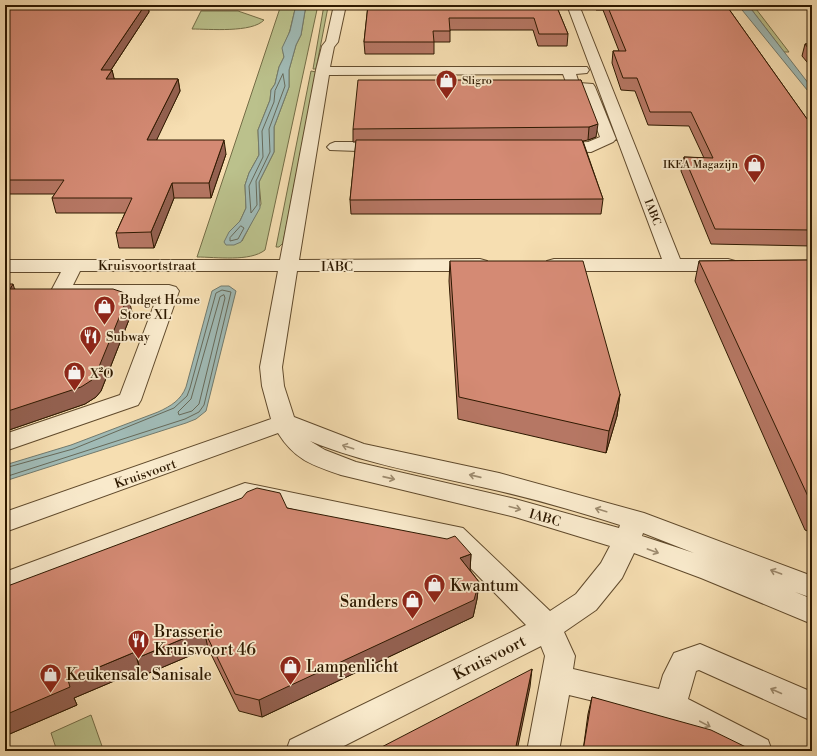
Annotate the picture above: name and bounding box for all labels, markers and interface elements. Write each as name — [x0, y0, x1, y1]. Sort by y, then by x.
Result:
shop icon: Sligro — [433, 67, 459, 100]
place label: Sligro — [462, 74, 492, 88]
shop icon: IKEA Magazijn — [741, 151, 767, 184]
place label: IKEA Magazijn — [663, 158, 738, 172]
street label: IABC — [641, 197, 663, 227]
street label: Kruisvoortstraat — [98, 258, 196, 274]
street label: IABC — [321, 259, 353, 275]
place label: Budget Home Store XL — [119, 292, 200, 323]
shop icon: Budget Home Store XL — [91, 293, 117, 326]
restaurant icon: Subway — [77, 323, 103, 356]
place label: Subway — [106, 329, 151, 345]
shop icon: X²O — [62, 360, 88, 393]
place label: X²O — [89, 366, 113, 382]
one-way arrow — [343, 443, 355, 451]
street label: Kruisvoort — [112, 456, 179, 492]
one-way arrow — [469, 472, 482, 479]
one-way arrow — [382, 475, 395, 483]
one-way arrow — [508, 505, 521, 513]
street label: IABC — [527, 506, 562, 530]
one-way arrow — [594, 506, 607, 513]
one-way arrow — [646, 547, 658, 555]
one-way arrow — [770, 568, 782, 576]
shop icon: Kwantum — [422, 572, 448, 605]
place label: Kwantum — [450, 576, 519, 596]
shop icon: Sanders — [400, 588, 426, 621]
place label: Sanders — [340, 592, 398, 612]
place label: Brasserie Kruisvoort 46 — [153, 622, 256, 660]
restaurant icon: Brasserie Kruisvoort 46 — [125, 627, 151, 660]
street label: Kruisvoort — [450, 631, 530, 685]
shop icon: Lampenlicht — [278, 653, 304, 686]
place label: Lampenlicht — [306, 657, 399, 677]
shop icon: Keukensale Sanisale — [38, 661, 64, 694]
place label: Keukensale Sanisale — [66, 665, 212, 685]
one-way arrow — [771, 687, 783, 694]
one-way arrow — [699, 721, 711, 728]

